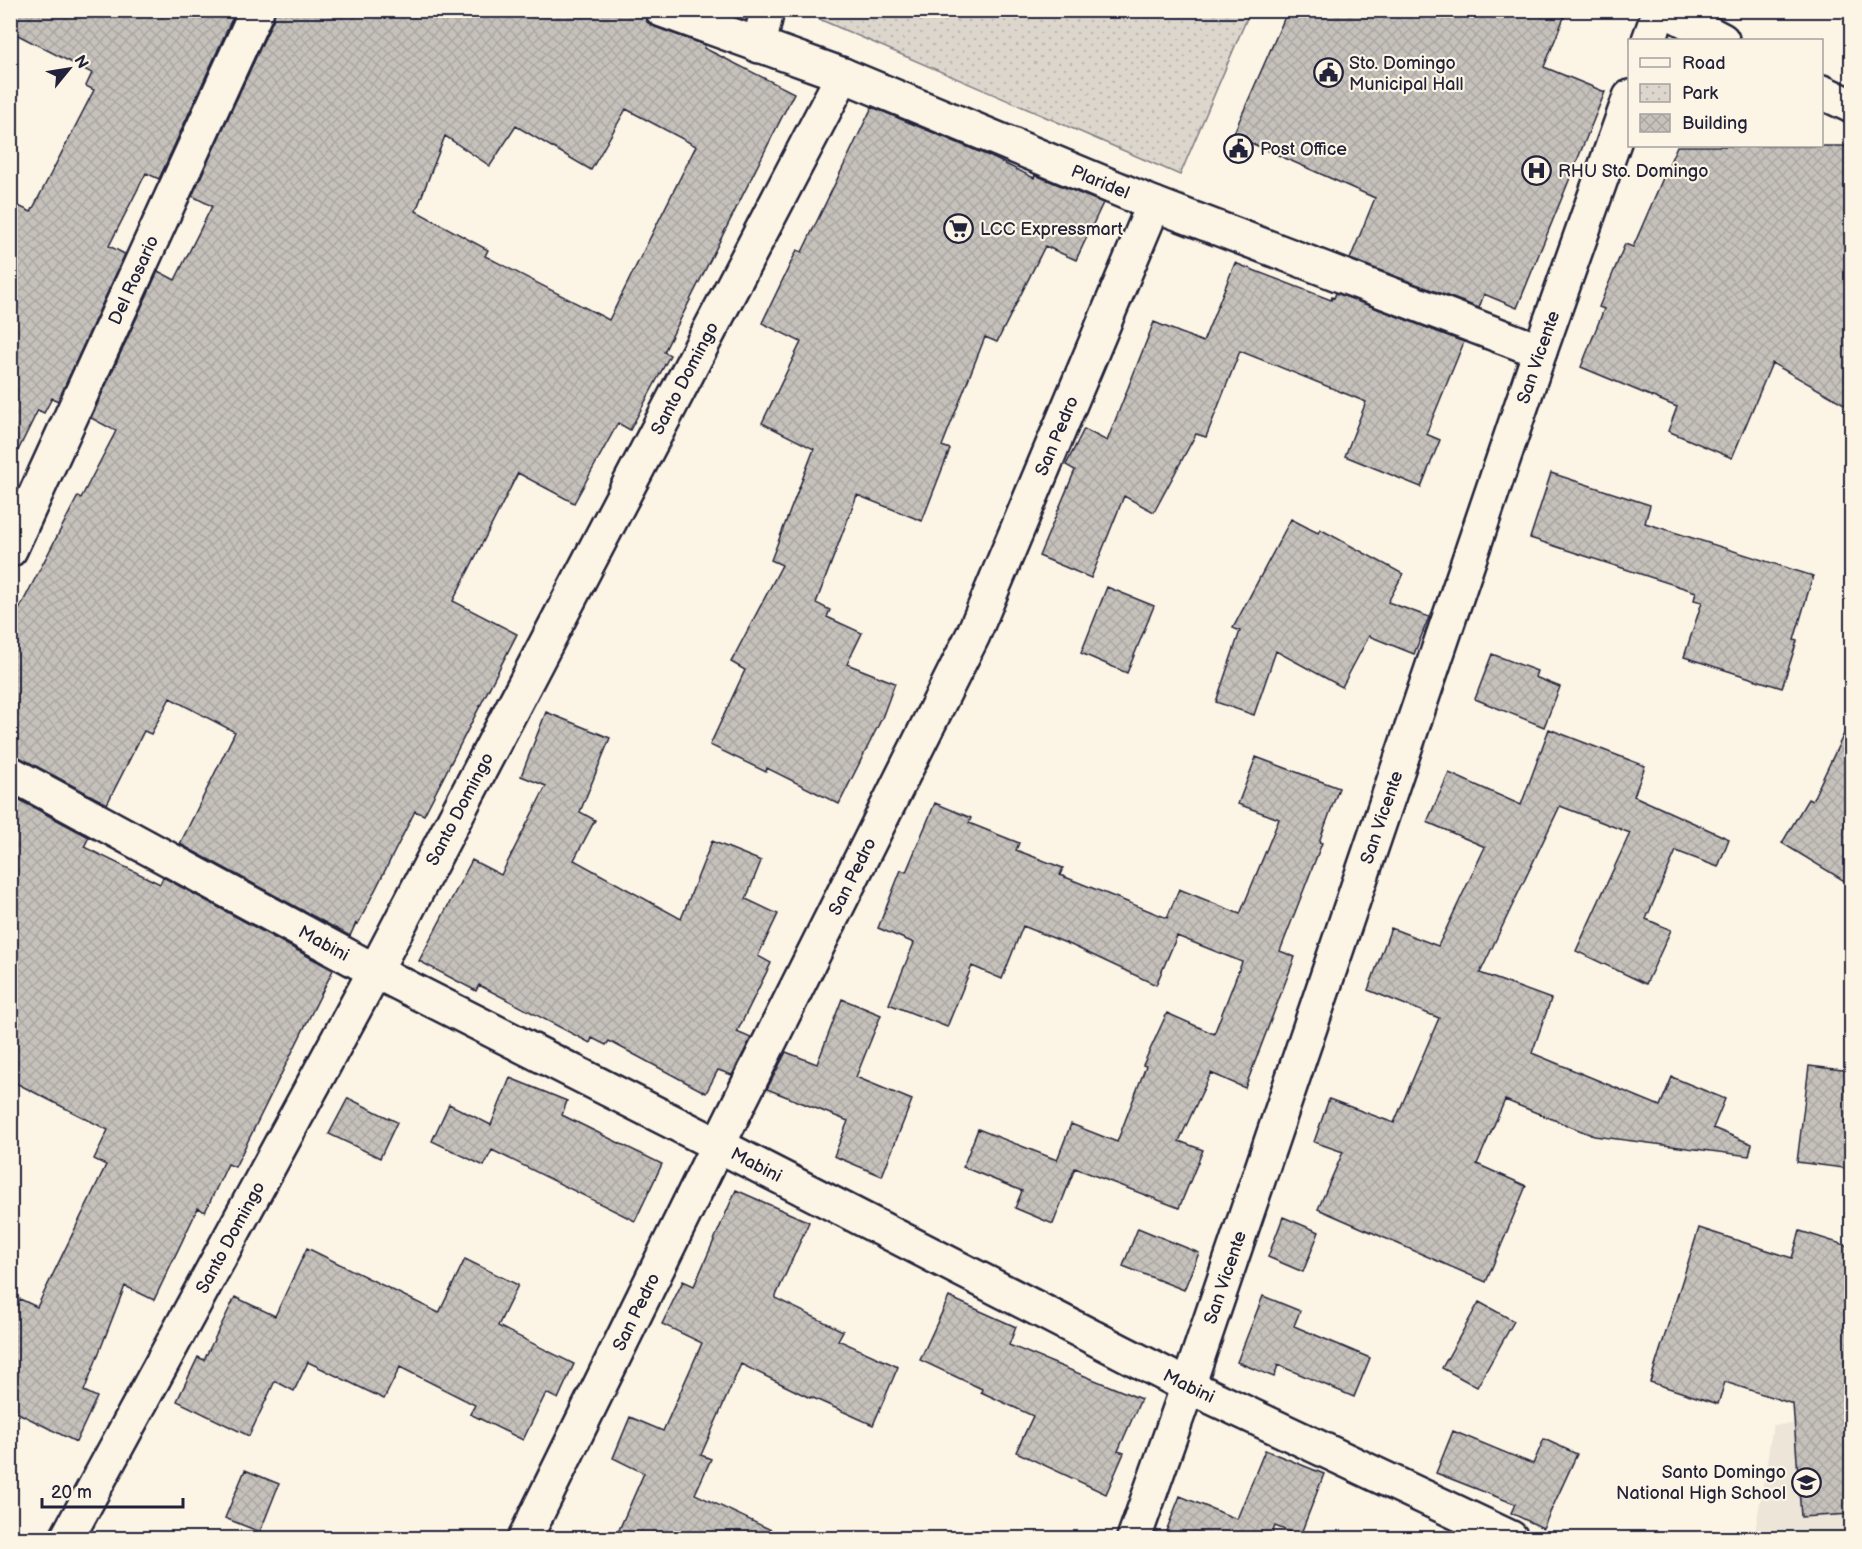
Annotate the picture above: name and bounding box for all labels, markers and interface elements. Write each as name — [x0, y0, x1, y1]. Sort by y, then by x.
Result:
north arrow — [39, 39, 99, 99]
legend — [1628, 39, 1823, 147]
text: N — [69, 52, 92, 72]
place label: Sto. Domingo Municipal Hall — [1349, 53, 1464, 95]
text: Road — [1682, 53, 1726, 74]
public building icon: Sto. Domingo Municipal Hall — [1312, 57, 1344, 89]
text: Park — [1682, 83, 1718, 104]
text: Building — [1682, 113, 1748, 134]
public building icon: Post Office — [1223, 133, 1255, 165]
place label: Post Office — [1260, 139, 1347, 160]
hospital icon: RHU Sto. Domingo — [1521, 155, 1553, 187]
street label: Plaridel — [1068, 160, 1133, 203]
place label: RHU Sto. Domingo — [1558, 161, 1708, 182]
supermarket icon: LCC Expressmart — [943, 213, 975, 245]
place label: LCC Expressmart — [980, 219, 1123, 240]
street label: Del Rosario — [104, 232, 163, 328]
street label: San Vicente — [1512, 308, 1564, 406]
street label: Santo Domingo — [647, 318, 723, 438]
street label: San Pedro — [1031, 393, 1083, 479]
street label: Santo Domingo — [422, 749, 498, 869]
street label: San Vicente — [1356, 768, 1407, 867]
street label: San Pedro — [824, 834, 880, 919]
street label: Mabini — [295, 921, 353, 965]
street label: Mabini — [727, 1143, 785, 1186]
street label: Santo Domingo — [191, 1178, 269, 1297]
street label: San Vicente — [1199, 1228, 1251, 1327]
street label: San Pedro — [608, 1269, 664, 1354]
street label: Mabini — [1160, 1365, 1218, 1408]
place label: Santo Domingo National High School — [1616, 1462, 1786, 1504]
school or university icon: Santo Domingo National High School — [1791, 1466, 1823, 1498]
scale bar — [42, 1471, 183, 1509]
text: 20 m — [51, 1482, 92, 1503]

